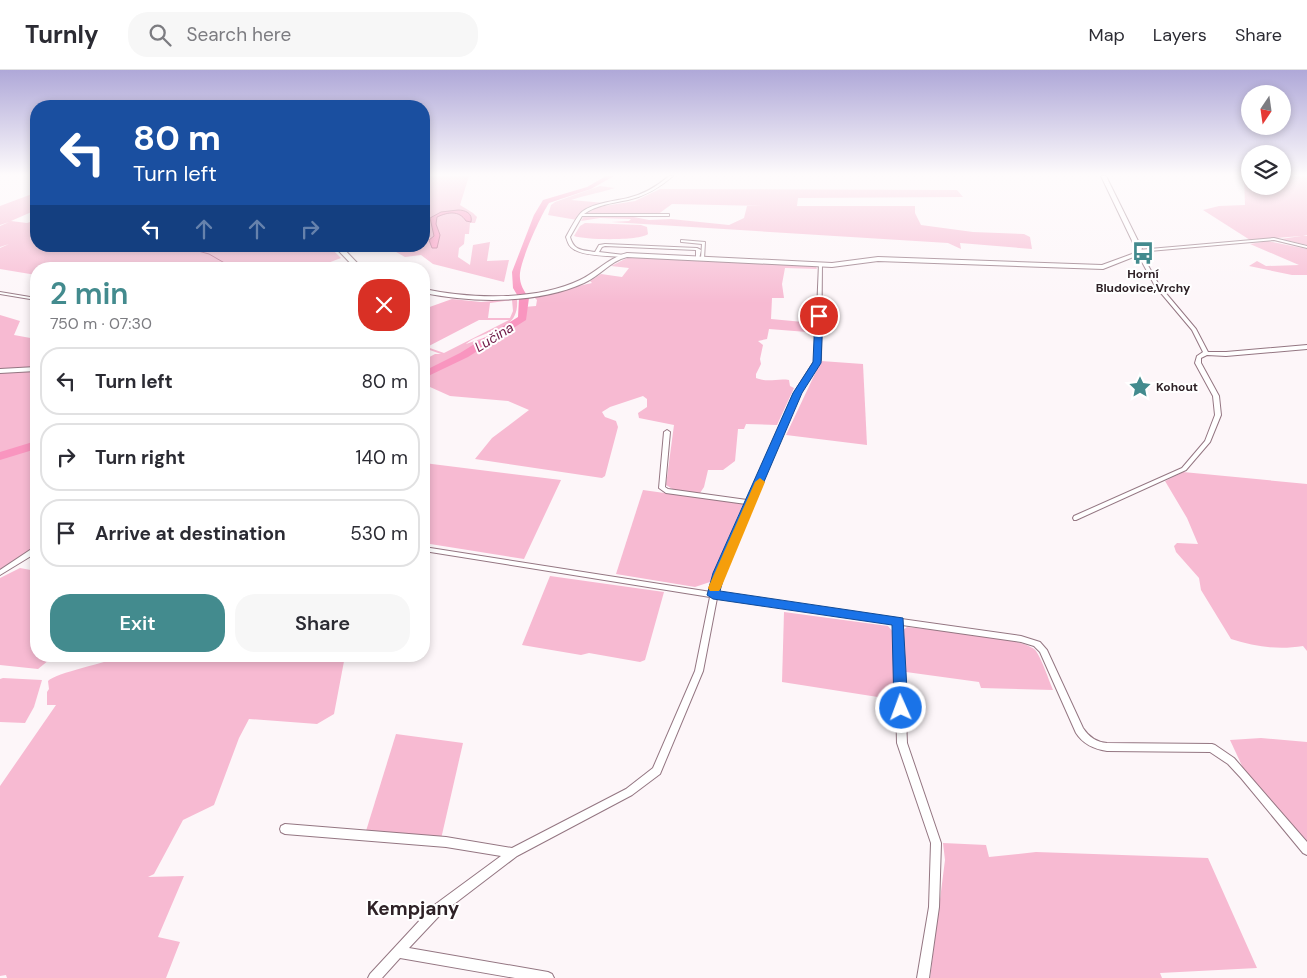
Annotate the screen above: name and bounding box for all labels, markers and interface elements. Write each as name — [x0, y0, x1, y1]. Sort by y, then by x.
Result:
search box — [128, 12, 478, 57]
text: Turnly — [25, 19, 98, 50]
icon: search — [146, 21, 174, 49]
text: Search here — [186, 22, 291, 47]
text: Map — [1089, 23, 1125, 47]
text: Layers — [1153, 23, 1207, 47]
text: Share — [1235, 23, 1282, 47]
north arrow — [1241, 85, 1291, 135]
map controls — [1241, 85, 1291, 195]
text: 80 m — [133, 115, 221, 161]
icon: left — [50, 120, 115, 185]
button: layers — [1241, 145, 1291, 195]
text: Turn left — [133, 159, 217, 188]
icon: left — [137, 215, 165, 243]
icon: ahead — [190, 215, 218, 243]
icon: ahead — [243, 215, 271, 243]
icon: right — [296, 215, 324, 243]
bus stop icon: Horní Bludovice,Vrchy — [1130, 240, 1156, 266]
place label: Horní Bludovice,Vrchy — [1096, 266, 1191, 296]
text: 2 min — [50, 274, 128, 313]
button: close — [358, 279, 410, 331]
pin — [798, 295, 840, 337]
icon: arrive — [805, 302, 833, 330]
text: 750 m · 07:30 — [50, 313, 152, 334]
water label: Lučina — [471, 318, 517, 356]
icon: left — [52, 367, 80, 395]
text: Turn left — [95, 369, 173, 394]
text: 80 m — [361, 369, 408, 394]
place icon: Kohout — [1127, 374, 1153, 400]
place label: Kohout — [1156, 379, 1198, 395]
icon: right — [52, 443, 80, 471]
text: Turn right — [95, 445, 185, 470]
text: 140 m — [356, 445, 408, 470]
icon: arrive — [52, 519, 80, 547]
text: Arrive at destination — [95, 521, 286, 546]
text: 530 m — [350, 521, 408, 546]
button: Exit — [50, 594, 225, 652]
button: Share — [235, 594, 410, 652]
position arrow — [874, 681, 926, 733]
district label: Kempjany — [367, 896, 460, 921]

